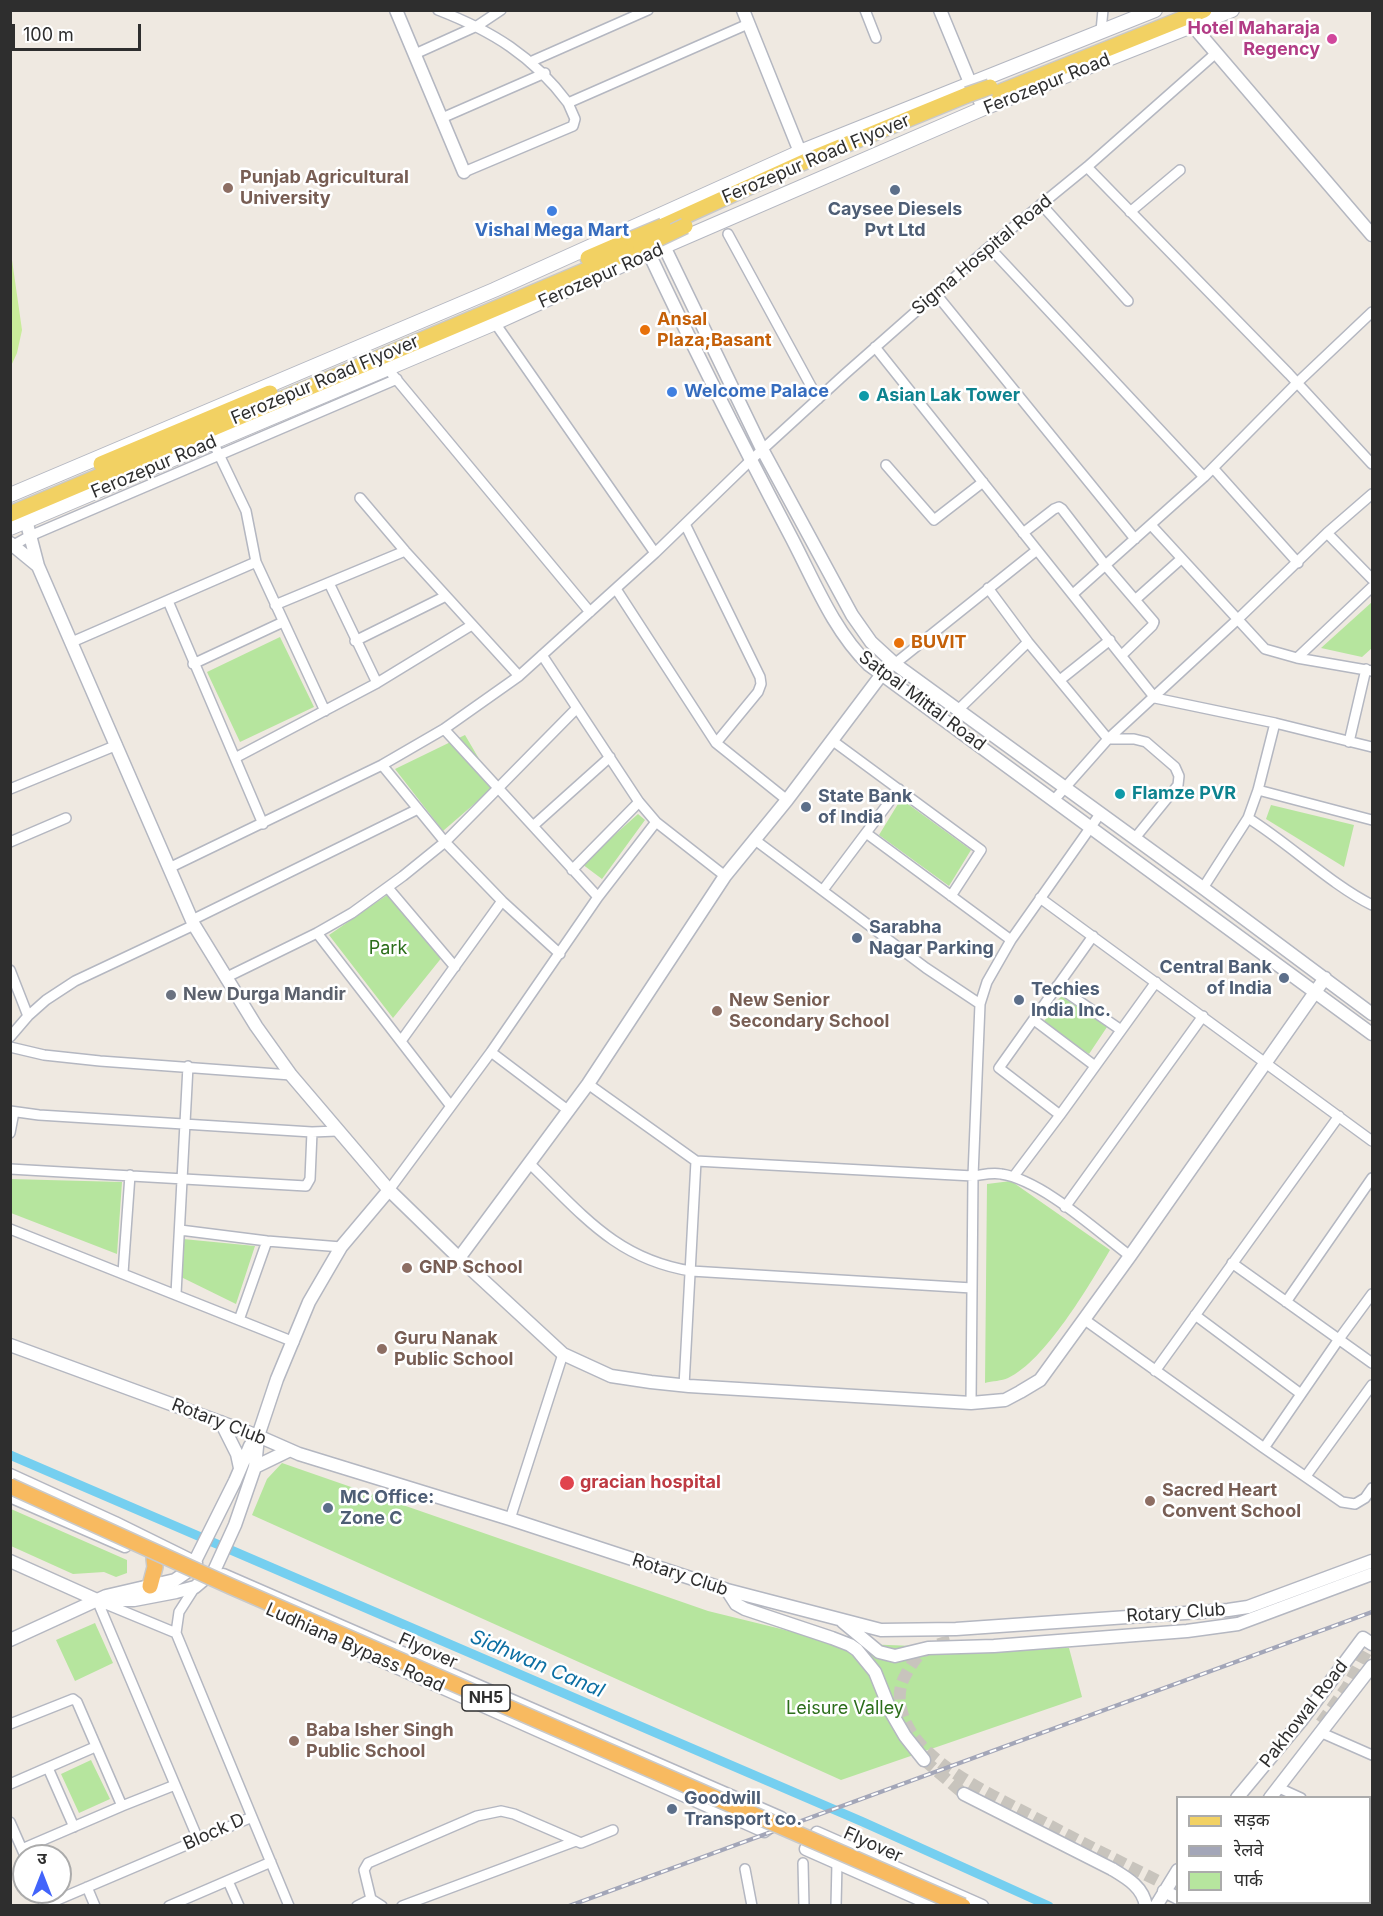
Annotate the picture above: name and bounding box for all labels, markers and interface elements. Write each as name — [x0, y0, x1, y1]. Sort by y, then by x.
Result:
scale bar — [15, 12, 144, 50]
place label: Hotel Maharaja Regency — [1187, 18, 1320, 60]
text: 100 m — [23, 24, 74, 45]
marker: Hotel Maharaja Regency — [1325, 32, 1339, 46]
street label: Ferozepur Road — [981, 49, 1113, 119]
street label: Ferozepur Road Flyover — [719, 110, 913, 208]
place label: Punjab Agricultural University — [240, 167, 409, 210]
marker: Punjab Agricultural University — [221, 181, 235, 195]
marker: Caysee Diesels Pvt Ltd — [888, 183, 902, 197]
street label: Sigma Hospital Road — [908, 190, 1056, 320]
place label: Caysee Diesels Pvt Ltd — [828, 199, 962, 242]
marker: Vishal Mega Mart — [545, 204, 559, 218]
place label: Vishal Mega Mart — [475, 220, 629, 242]
street label: Ferozepur Road — [535, 239, 667, 313]
place label: Ansal Plaza;Basant — [657, 309, 772, 352]
marker: Ansal Plaza;Basant — [638, 323, 652, 337]
street label: Ferozepur Road Flyover — [228, 331, 422, 429]
place label: Welcome Palace — [684, 381, 829, 403]
marker: Welcome Palace — [665, 385, 679, 399]
place label: Asian Lak Tower — [876, 385, 1020, 407]
marker: Asian Lak Tower — [857, 389, 871, 403]
street label: Ferozepur Road — [88, 431, 220, 503]
place label: BUVIT — [911, 632, 967, 654]
marker: BUVIT — [892, 636, 906, 650]
street label: Satpal Mittal Road — [854, 646, 990, 756]
place label: Flamze PVR — [1132, 783, 1236, 805]
place label: State Bank of India — [818, 786, 912, 828]
marker: Flamze PVR — [1113, 787, 1127, 801]
marker: State Bank of India — [799, 800, 813, 814]
place label: Sarabha Nagar Parking — [869, 917, 994, 960]
marker: Sarabha Nagar Parking — [850, 931, 864, 945]
park label: Park — [369, 938, 407, 960]
place label: Central Bank of India — [1159, 957, 1272, 1000]
marker: Central Bank of India — [1277, 971, 1291, 985]
place label: Techies India Inc. — [1031, 979, 1111, 1022]
place label: New Durga Mandir — [183, 984, 346, 1006]
marker: New Durga Mandir — [164, 988, 178, 1002]
place label: New Senior Secondary School — [729, 990, 889, 1032]
marker: Techies India Inc. — [1012, 993, 1026, 1007]
marker: New Senior Secondary School — [710, 1004, 724, 1018]
place label: GNP School — [419, 1257, 523, 1279]
marker: GNP School — [400, 1261, 414, 1275]
place label: Guru Nanak Public School — [394, 1328, 513, 1370]
marker: Guru Nanak Public School — [375, 1342, 389, 1356]
street label: Rotary Club — [169, 1394, 269, 1450]
place label: gracian hospital — [580, 1472, 721, 1494]
marker: gracian hospital — [558, 1474, 576, 1492]
place label: Sacred Heart Convent School — [1162, 1480, 1301, 1522]
place label: MC Office: Zone C — [340, 1487, 434, 1530]
marker: Sacred Heart Convent School — [1143, 1494, 1157, 1508]
marker: MC Office: Zone C — [321, 1501, 335, 1515]
street label: Rotary Club — [629, 1549, 731, 1601]
street label: Ludhiana Bypass Road — [262, 1599, 448, 1697]
street label: Rotary Club — [1126, 1599, 1226, 1627]
water label: Sidhwan Canal — [466, 1625, 608, 1703]
street label: Flyover — [395, 1628, 461, 1674]
street label: Pakhowal Road — [1255, 1656, 1353, 1772]
road number: NH5 — [462, 1685, 510, 1711]
park label: Leisure Valley — [786, 1698, 904, 1720]
place label: Baba Isher Singh Public School — [306, 1720, 454, 1762]
marker: Baba Isher Singh Public School — [287, 1734, 301, 1748]
place label: Goodwill Transport co. — [684, 1788, 802, 1830]
legend — [1176, 1796, 1371, 1904]
marker: Goodwill Transport co. — [665, 1802, 679, 1816]
street label: Block D — [180, 1809, 248, 1855]
text: सड़क — [1234, 1809, 1270, 1830]
street label: Flyover — [840, 1822, 906, 1868]
text: रेलवे — [1234, 1839, 1264, 1860]
north arrow — [12, 1844, 72, 1904]
text: उ — [37, 1848, 47, 1868]
text: पार्क — [1234, 1869, 1263, 1890]

